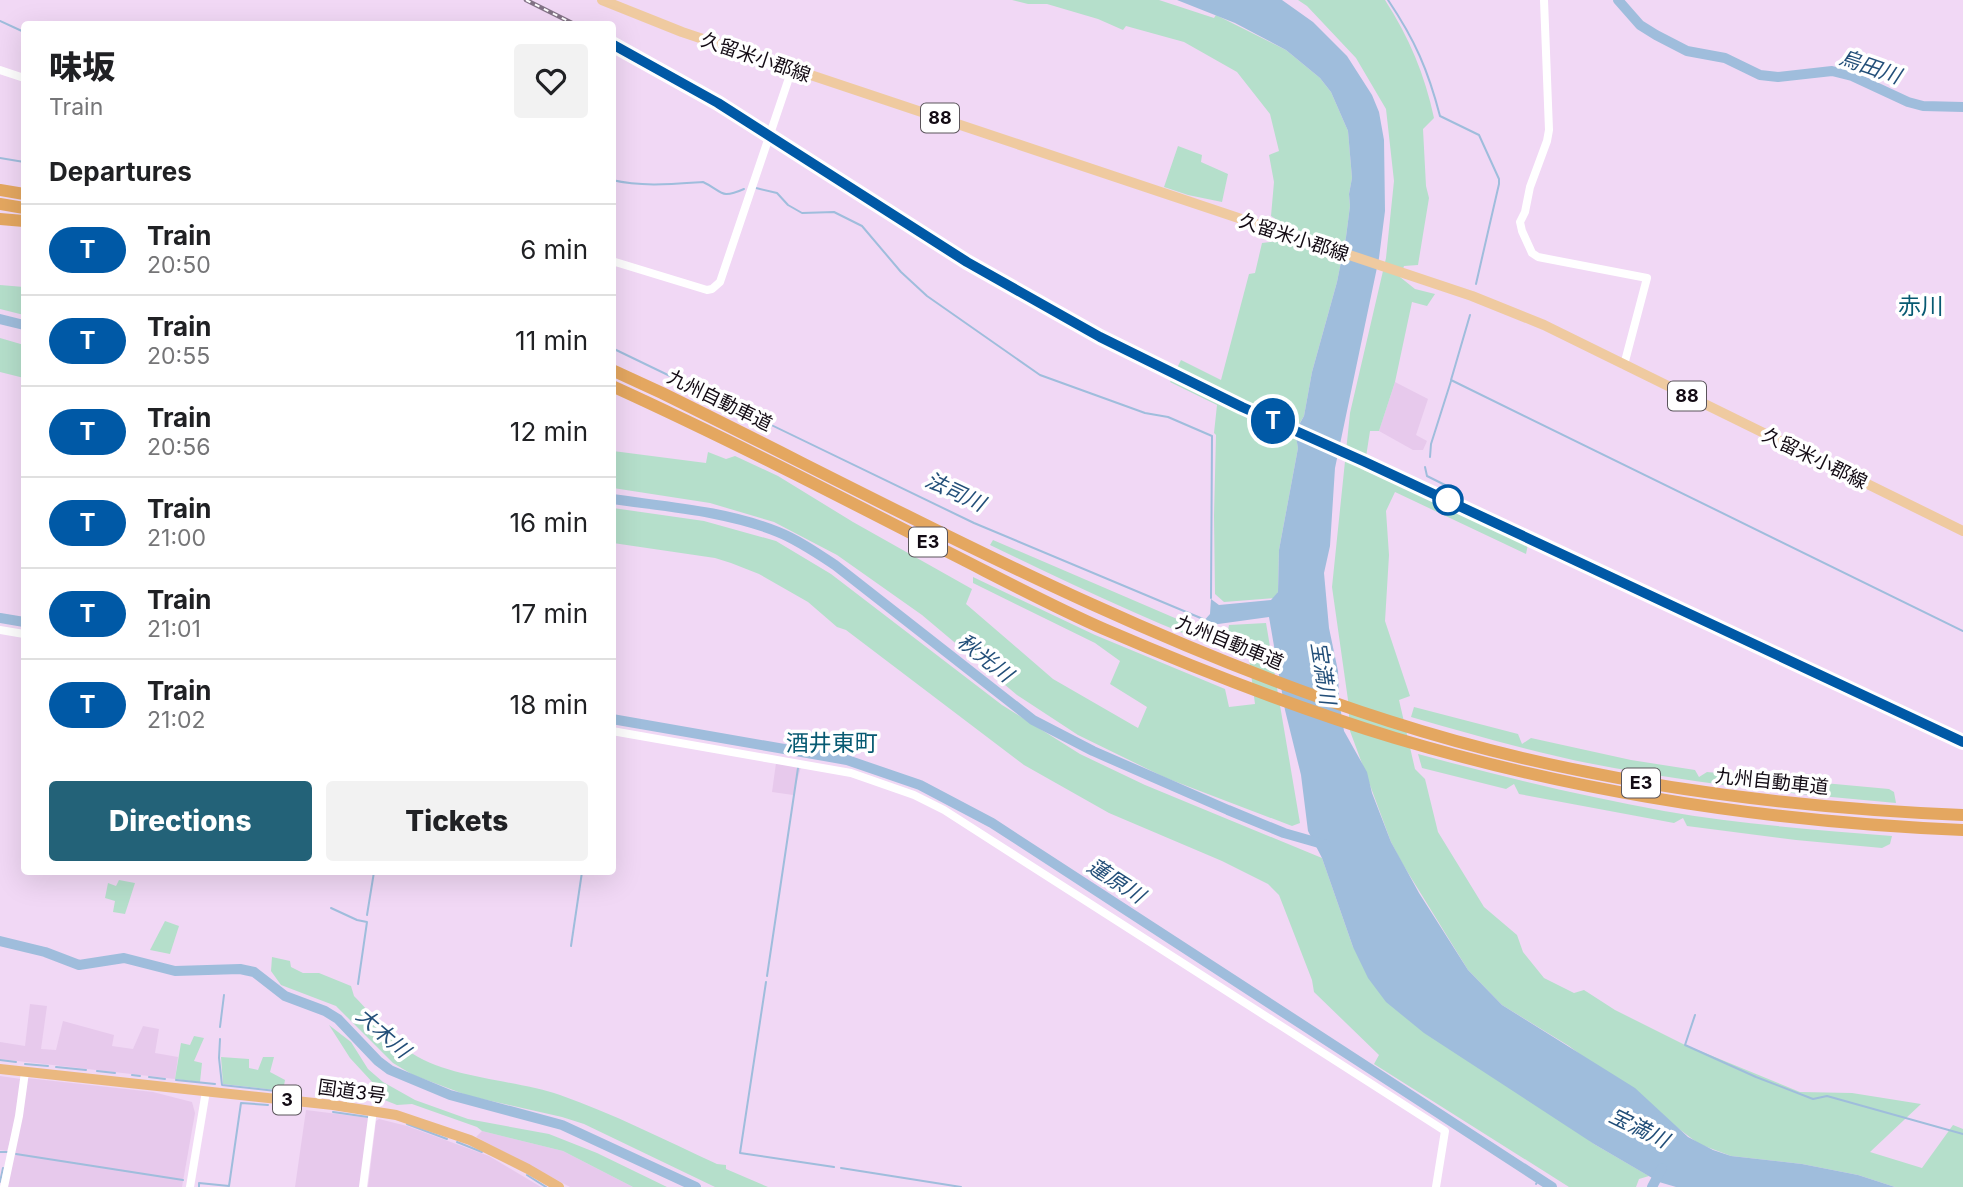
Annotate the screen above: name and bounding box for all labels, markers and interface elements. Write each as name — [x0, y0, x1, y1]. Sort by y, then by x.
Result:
street label: 久留米小郡線 — [698, 28, 813, 87]
button: heart — [514, 44, 588, 118]
water label: 烏田川 — [1836, 44, 1906, 89]
text: 味坂 — [49, 47, 115, 87]
text: Train — [49, 93, 103, 121]
road number: 88 — [921, 104, 959, 132]
text: Departures — [49, 156, 192, 187]
street label: 久留米小郡線 — [1236, 209, 1352, 266]
text: Train — [147, 220, 211, 251]
text: 6 min — [520, 234, 588, 265]
text: T — [79, 235, 96, 264]
text: 20:50 — [147, 251, 211, 279]
district label: 赤川 — [1898, 292, 1944, 320]
text: Train — [147, 311, 211, 342]
text: 11 min — [515, 325, 588, 356]
text: T — [79, 326, 96, 355]
text: 20:55 — [147, 342, 210, 370]
street label: 九州自動車道 — [664, 365, 776, 436]
road number: 88 — [1668, 382, 1706, 410]
line badge: T — [1250, 398, 1296, 444]
text: Train — [147, 402, 211, 433]
text: T — [1265, 406, 1281, 435]
text: 12 min — [510, 416, 588, 447]
text: T — [79, 417, 96, 446]
street label: 久留米小郡線 — [1759, 423, 1871, 494]
text: 20:56 — [147, 433, 210, 461]
water label: 法司川 — [921, 467, 991, 517]
unlabelled marker — [1433, 485, 1463, 515]
text: Train — [147, 493, 211, 524]
text: 16 min — [510, 507, 588, 538]
text: T — [79, 508, 96, 537]
text: 21:00 — [147, 524, 206, 552]
road number: E3 — [909, 528, 947, 556]
text: Train — [147, 584, 211, 615]
text: 17 min — [511, 598, 588, 629]
text: T — [79, 599, 96, 628]
street label: 九州自動車道 — [1173, 610, 1287, 674]
text: 21:01 — [147, 615, 201, 643]
water label: 秋光川 — [953, 628, 1019, 688]
water label: 宝満川 — [1306, 640, 1341, 708]
text: Train — [147, 675, 211, 706]
text: 18 min — [510, 689, 588, 720]
text: T — [79, 690, 96, 719]
text: 21:02 — [147, 706, 206, 734]
district label: 酒井東町 — [786, 729, 878, 757]
street label: 九州自動車道 — [1714, 764, 1830, 799]
road number: E3 — [1622, 768, 1660, 798]
button: Directions — [49, 781, 312, 861]
button: Tickets — [326, 781, 588, 861]
water label: 蓮原川 — [1083, 853, 1151, 909]
water label: 大木川 — [351, 1003, 417, 1064]
street label: 国道3号 — [316, 1075, 388, 1108]
road number: 3 — [273, 1086, 301, 1114]
water label: 宝満川 — [1605, 1103, 1675, 1153]

